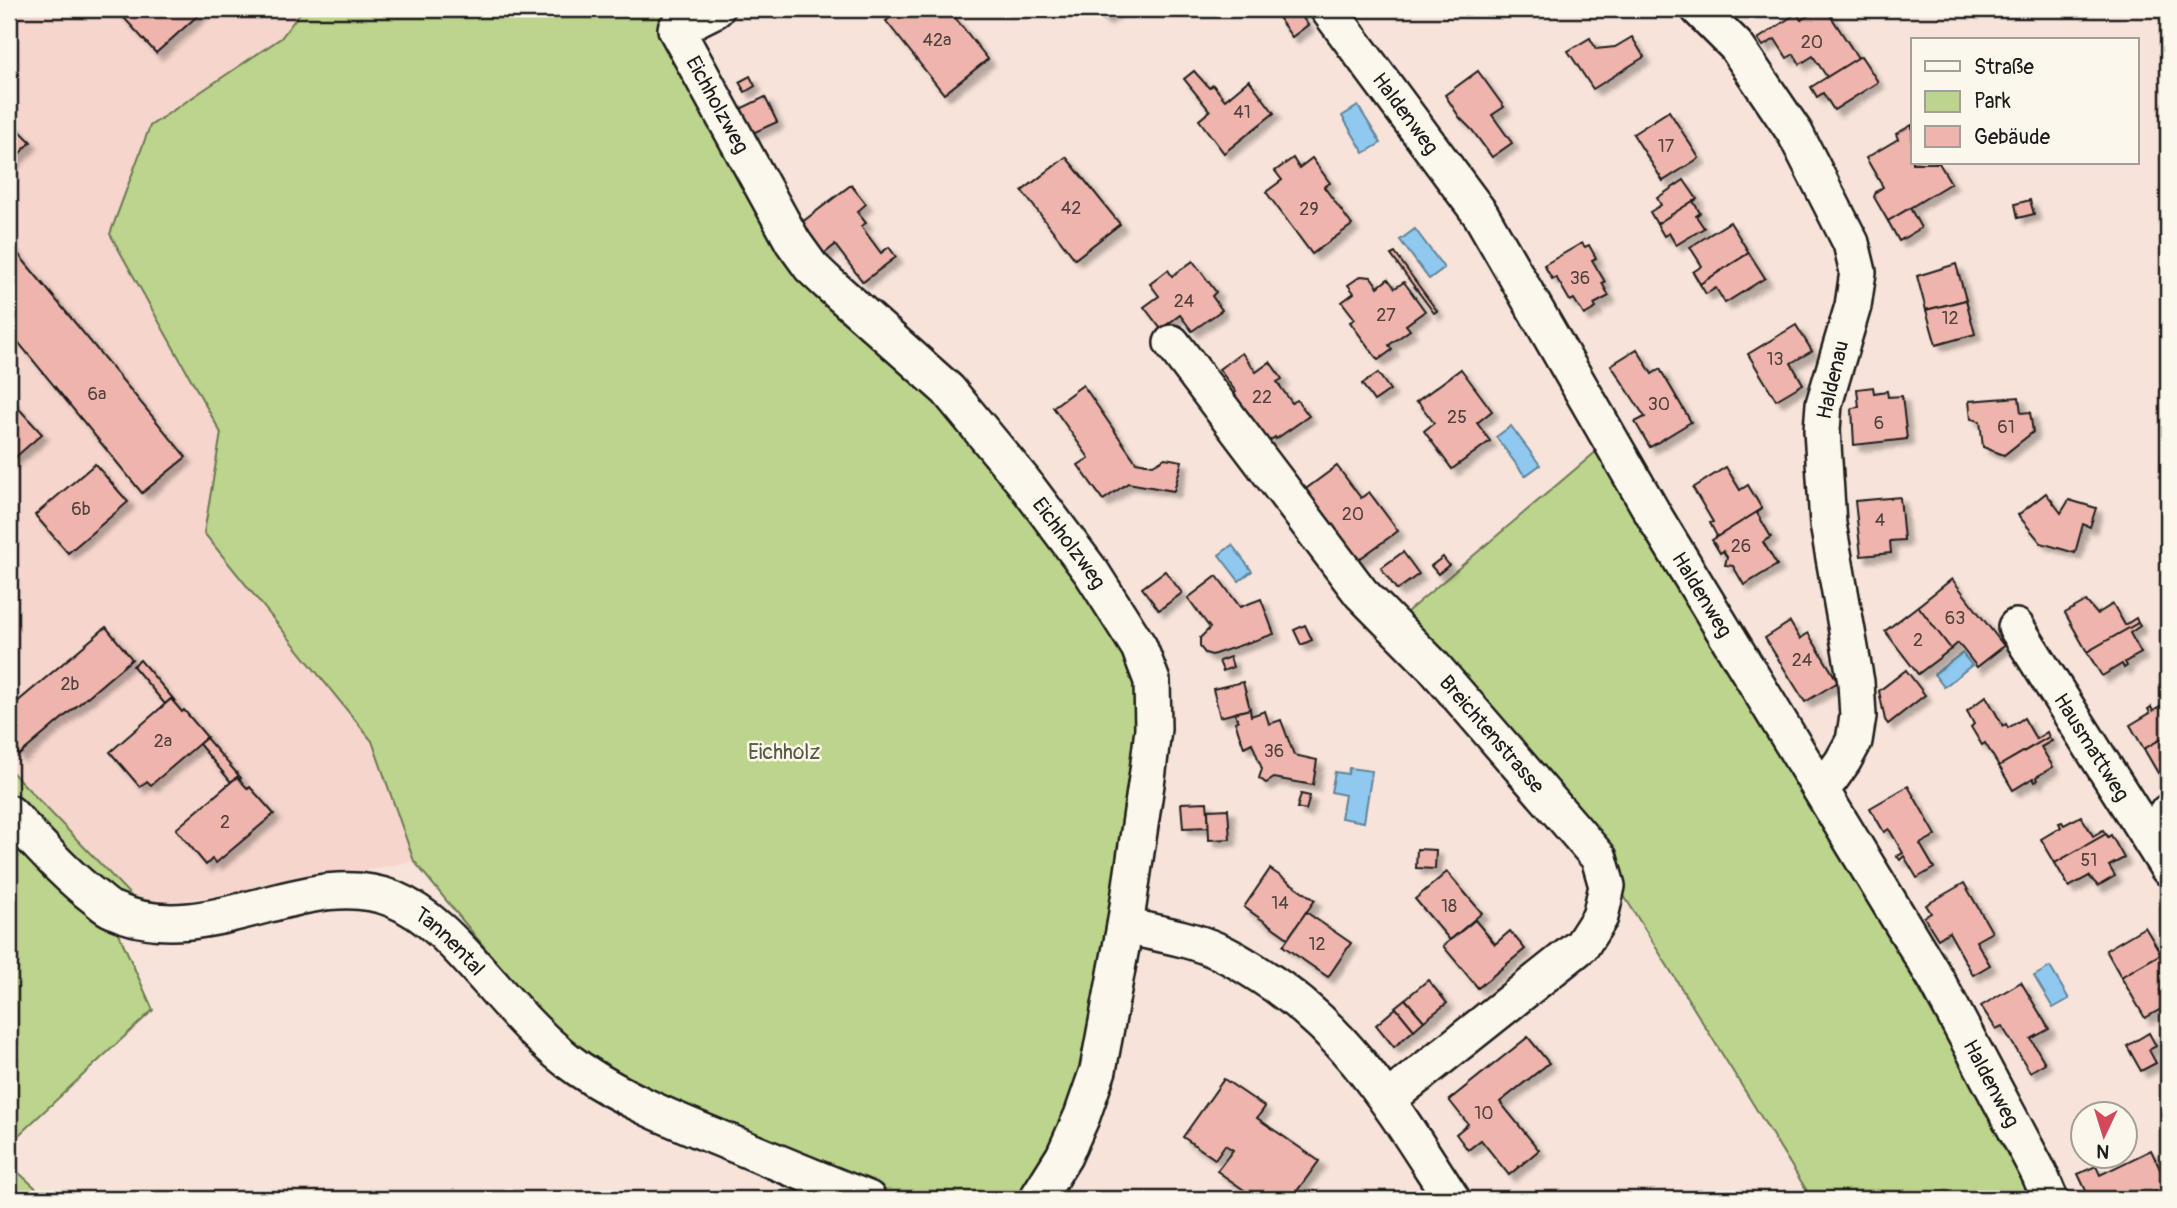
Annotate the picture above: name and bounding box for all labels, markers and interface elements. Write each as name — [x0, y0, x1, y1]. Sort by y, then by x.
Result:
house number: 42a — [923, 29, 951, 52]
house number: 20 — [1801, 31, 1823, 54]
legend — [1911, 38, 2138, 164]
street label: Eichholzweg — [680, 51, 755, 158]
text: Straße — [1974, 54, 2034, 81]
street label: Haldenweg — [1366, 67, 1445, 160]
text: Park — [1974, 88, 2011, 115]
house number: 41 — [1233, 101, 1251, 124]
text: Gebäude — [1974, 124, 2051, 151]
house number: 17 — [1658, 135, 1675, 158]
house number: 42 — [1061, 197, 1081, 220]
house number: 29 — [1299, 198, 1319, 221]
house number: 36 — [1570, 267, 1590, 290]
house number: 24 — [1174, 290, 1195, 313]
house number: 27 — [1376, 304, 1396, 327]
house number: 12 — [1941, 307, 1959, 330]
street label: Haldenau — [1811, 338, 1855, 422]
house number: 13 — [1766, 348, 1784, 371]
house number: 6a — [88, 383, 106, 406]
house number: 22 — [1252, 386, 1272, 409]
house number: 30 — [1648, 393, 1670, 416]
house number: 25 — [1447, 406, 1467, 429]
house number: 6 — [1874, 412, 1884, 435]
house number: 61 — [1997, 416, 2015, 439]
street label: Eichholzweg — [1026, 492, 1112, 594]
house number: 6b — [71, 498, 91, 521]
house number: 20 — [1342, 503, 1364, 526]
house number: 4 — [1875, 509, 1886, 532]
house number: 26 — [1731, 535, 1751, 558]
street label: Haldenweg — [1666, 547, 1738, 643]
house number: 63 — [1945, 607, 1965, 630]
house number: 2 — [1913, 629, 1923, 652]
house number: 24 — [1792, 649, 1813, 672]
street label: Breichtenstrasse — [1433, 669, 1551, 799]
house number: 2b — [61, 673, 80, 696]
street label: Hausmattweg — [2048, 688, 2136, 806]
house number: 2a — [154, 730, 172, 753]
park label: Eichholz — [748, 739, 820, 766]
house number: 36 — [1264, 740, 1284, 763]
house number: 2 — [220, 811, 230, 834]
house number: 51 — [2081, 849, 2097, 872]
house number: 14 — [1271, 892, 1289, 915]
house number: 18 — [1441, 895, 1457, 918]
street label: Tannental — [409, 901, 491, 982]
house number: 12 — [1308, 933, 1326, 956]
street label: Haldenweg — [1957, 1035, 2026, 1132]
north arrow — [2068, 1100, 2138, 1170]
house number: 10 — [1474, 1102, 1494, 1125]
text: N — [2095, 1139, 2110, 1163]

